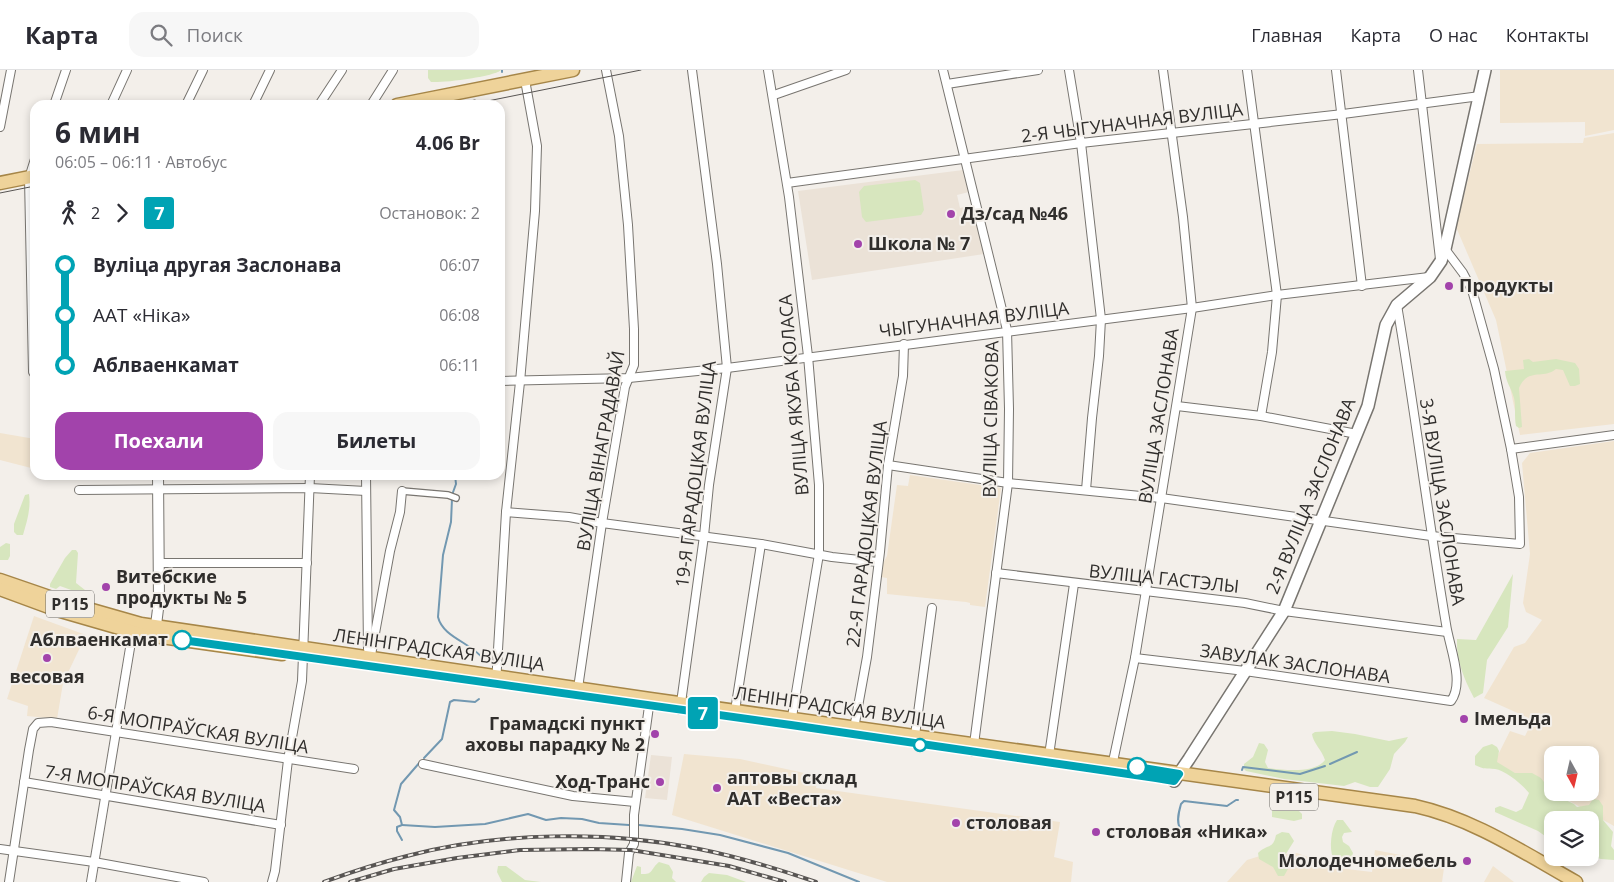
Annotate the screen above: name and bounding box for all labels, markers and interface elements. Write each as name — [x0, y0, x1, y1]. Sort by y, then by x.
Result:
search box — [129, 12, 479, 57]
text: Карта — [25, 18, 99, 51]
icon: search — [147, 21, 175, 49]
text: Поиск — [187, 22, 243, 48]
text: Главная — [1251, 23, 1323, 47]
text: Карта — [1351, 23, 1401, 47]
text: О нас — [1429, 23, 1478, 47]
text: Контакты — [1506, 23, 1589, 47]
street label: 2-Я ЧЫГУНАЧНАЯ ВУЛІЦА — [1020, 96, 1245, 148]
text: 6 мин — [55, 113, 141, 151]
text: 4.06 Br — [416, 130, 480, 156]
text: 06:05 – 06:11 · Автобус — [55, 151, 227, 173]
icon: walk — [55, 199, 83, 227]
icon: forward — [108, 199, 136, 227]
text: 7 — [154, 201, 164, 225]
place label: Дз/сад №46 — [961, 201, 1068, 225]
text: 2 — [91, 202, 100, 224]
text: Остановок: 2 — [379, 202, 480, 224]
marker: Дз/сад №46 — [945, 208, 957, 220]
place label: Школа № 7 — [868, 231, 970, 255]
marker: Школа № 7 — [852, 238, 864, 250]
text: Вуліца другая Заслонава — [93, 252, 341, 278]
text: 06:07 — [439, 254, 480, 276]
place label: Продукты — [1459, 273, 1554, 297]
marker: Продукты — [1443, 280, 1455, 292]
street label: ВУЛІЦА ЯКУБА КОЛАСА — [772, 293, 814, 497]
street label: ЧЫГУНАЧНАЯ ВУЛІЦА — [878, 295, 1071, 343]
text: ААТ «Ніка» — [93, 302, 190, 328]
text: 06:08 — [439, 304, 480, 326]
street label: ВУЛІЦА ЗАСЛОНАВА — [1132, 326, 1184, 505]
street label: ВУЛІЦА СІВАКОВА — [977, 340, 1003, 498]
street label: ВУЛІЦА ВІНАГРАДАВАЙ — [571, 349, 629, 553]
text: Аблваенкамат — [93, 352, 239, 378]
text: 06:11 — [439, 354, 480, 376]
street label: 19-Я ГАРАДОЦКАЯ ВУЛІЦА — [669, 358, 721, 589]
street label: 2-Я ВУЛІЦА ЗАСЛОНАВА — [1260, 393, 1361, 597]
street label: 3-Я ВУЛІЦА ЗАСЛОНАВА — [1415, 397, 1471, 608]
button: Поехали — [55, 412, 263, 470]
button: Билеты — [273, 412, 480, 470]
street label: 22-Я ГАРАДОЦКАЯ ВУЛІЦА — [840, 418, 892, 649]
street label: ВУЛІЦА ГАСТЭЛЫ — [1088, 558, 1240, 598]
place label: Витебские продукты № 5 — [116, 564, 247, 609]
marker: Витебские продукты № 5 — [100, 581, 112, 593]
road number: Р115 — [46, 590, 94, 618]
street label: ЛЕНІНГРАДСКАЯ ВУЛІЦА — [332, 622, 547, 676]
place label: Аблваенкамат — [30, 627, 168, 651]
marker: Аблваенкамат — [172, 630, 192, 650]
street label: ЗАВУЛАК ЗАСЛОНАВА — [1198, 638, 1392, 688]
marker: весовая — [41, 652, 53, 664]
place label: весовая — [9, 664, 85, 688]
street label: ЛЕНІНГРАДСКАЯ ВУЛІЦА — [733, 680, 948, 734]
line badge: 7 — [687, 697, 719, 729]
street label: 6-Я МОПРАЎСКАЯ ВУЛІЦА — [86, 700, 311, 758]
text: 7 — [698, 701, 708, 725]
place label: Імельда — [1474, 706, 1551, 730]
place label: Грамадскі пункт аховы парадку № 2 — [465, 711, 645, 756]
marker: Імельда — [1458, 713, 1470, 725]
marker: Грамадскі пункт аховы парадку № 2 — [649, 728, 661, 740]
unlabelled marker — [913, 738, 927, 752]
north arrow — [1544, 746, 1599, 801]
map controls — [1544, 746, 1599, 866]
unlabelled marker — [1127, 757, 1147, 777]
street label: 7-Я МОПРАЎСКАЯ ВУЛІЦА — [43, 759, 268, 817]
place label: аптовы склад ААТ «Веста» — [727, 765, 857, 810]
place label: Ход-Транс — [555, 769, 650, 793]
marker: Ход-Транс — [654, 776, 666, 788]
marker: аптовы склад ААТ «Веста» — [711, 782, 723, 794]
road number: Р115 — [1270, 784, 1318, 810]
place label: столовая — [966, 810, 1052, 834]
button: layers — [1544, 811, 1599, 866]
marker: столовая — [950, 817, 962, 829]
place label: столовая «Ника» — [1106, 819, 1268, 843]
marker: столовая «Ника» — [1090, 826, 1102, 838]
place label: Молодечномебель — [1278, 848, 1457, 872]
marker: Молодечномебель — [1461, 855, 1473, 867]

